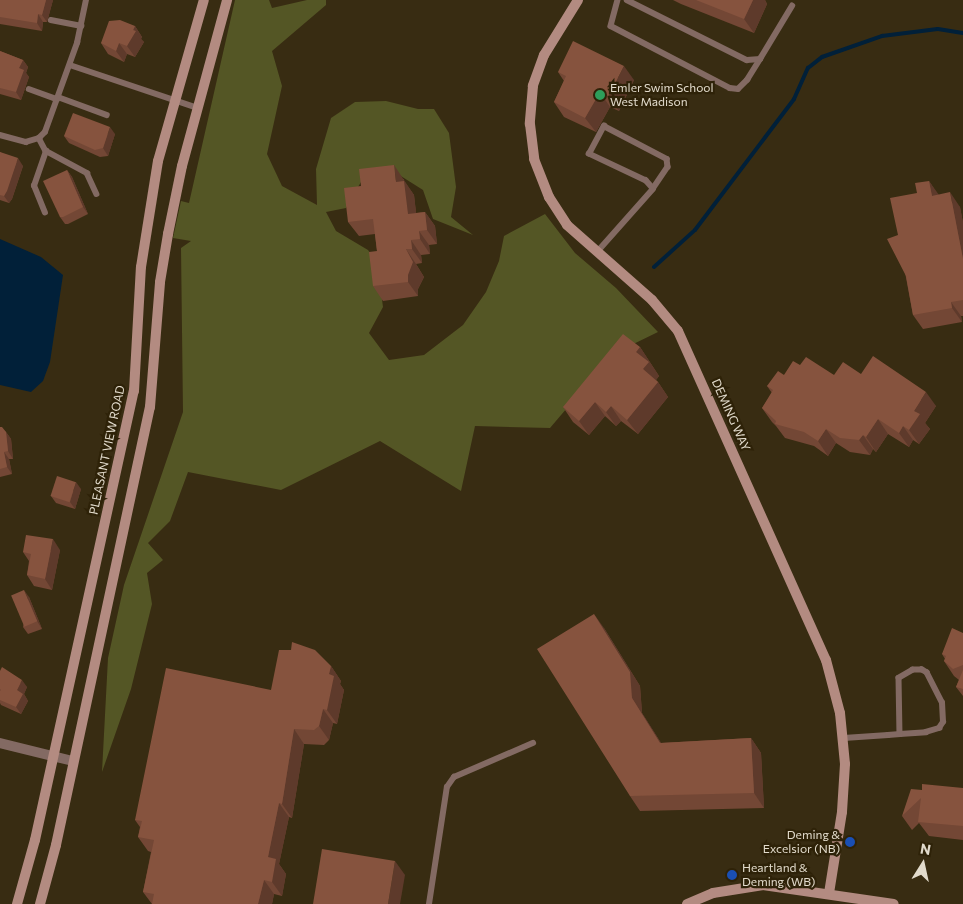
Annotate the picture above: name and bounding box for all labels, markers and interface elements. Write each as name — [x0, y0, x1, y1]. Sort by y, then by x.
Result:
place label: Emler Swim School West Madison — [610, 81, 714, 109]
marker: Emler Swim School West Madison — [594, 89, 606, 101]
street label: DEMING WAY — [709, 377, 753, 453]
street label: PLEASANT VIEW ROAD — [86, 384, 128, 516]
place label: Deming & Excelsior (NB) — [763, 828, 840, 856]
marker: Deming & Excelsior (NB) — [844, 836, 856, 848]
north arrow — [898, 839, 948, 889]
text: N — [919, 839, 932, 858]
place label: Heartland & Deming (WB) — [742, 861, 815, 889]
marker: Heartland & Deming (WB) — [726, 869, 738, 881]

